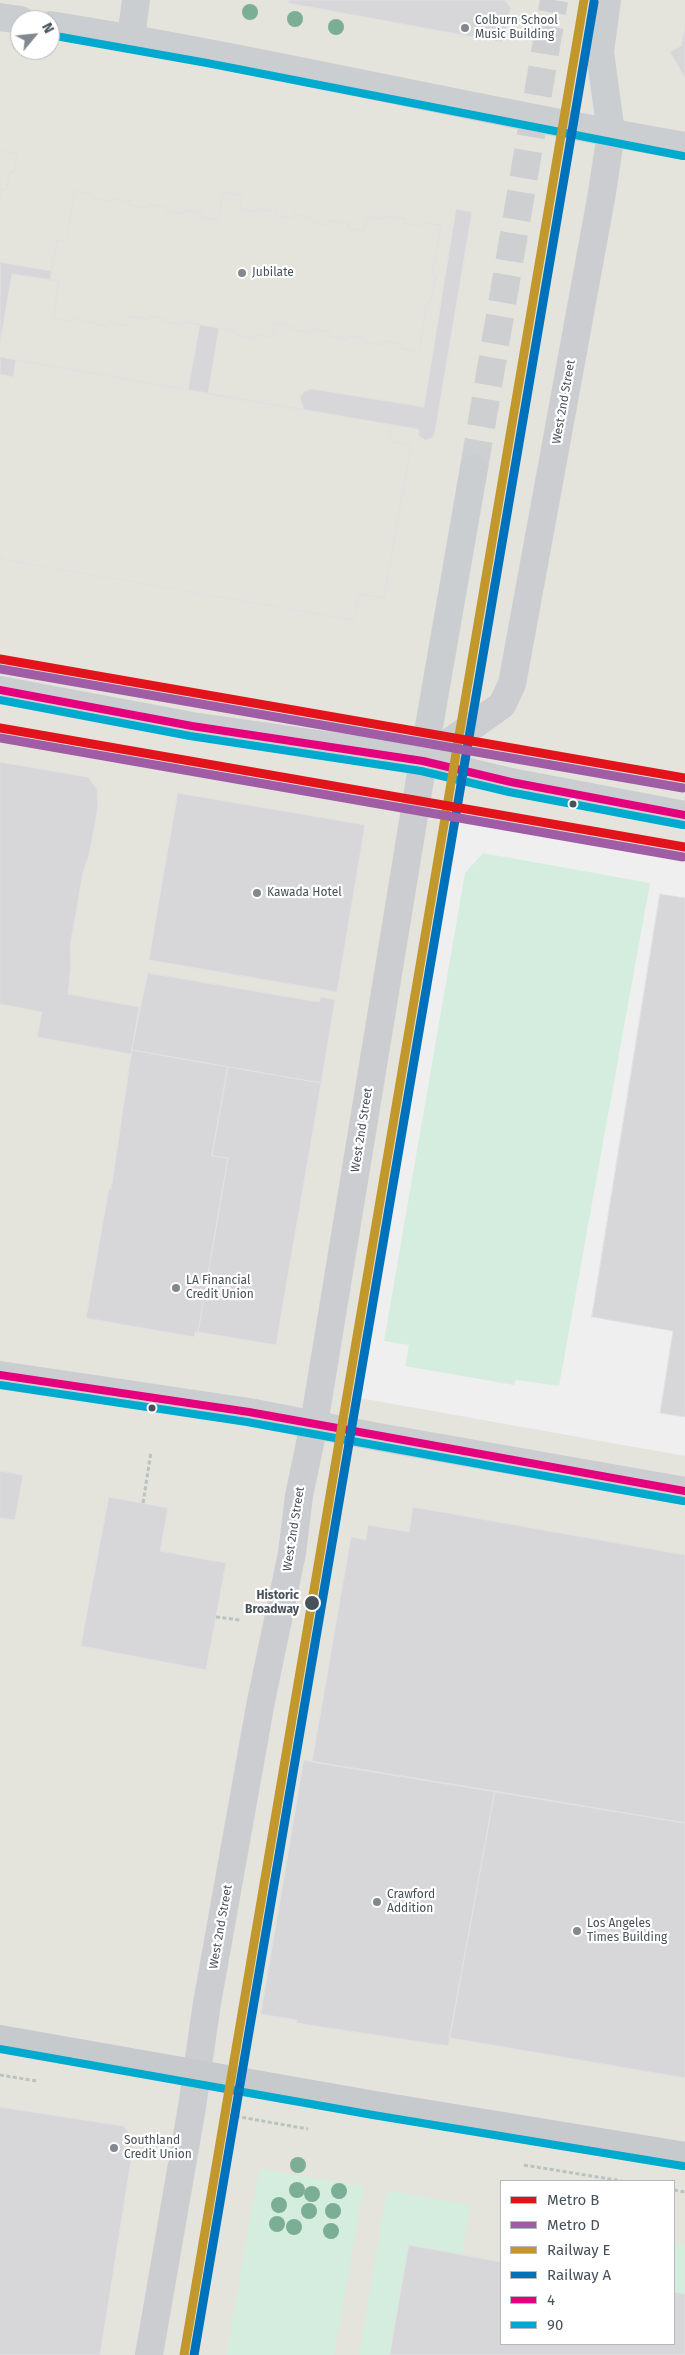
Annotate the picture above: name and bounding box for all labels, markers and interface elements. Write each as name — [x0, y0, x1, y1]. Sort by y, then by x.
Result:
north arrow — [10, 10, 60, 60]
place label: Colburn School Music Building — [475, 14, 558, 42]
text: N — [38, 20, 57, 36]
marker: Colburn School Music Building — [459, 22, 471, 34]
place label: Jubilate — [252, 266, 294, 280]
marker: Jubilate — [236, 267, 248, 279]
street label: West 2nd Street — [550, 359, 578, 445]
unlabelled marker — [568, 799, 578, 809]
place label: Kawada Hotel — [267, 886, 342, 900]
marker: Kawada Hotel — [251, 887, 263, 899]
street label: West 2nd Street — [348, 1087, 376, 1173]
place label: LA Financial Credit Union — [186, 1274, 254, 1302]
marker: LA Financial Credit Union — [170, 1282, 182, 1294]
unlabelled marker — [147, 1403, 157, 1413]
street label: West 2nd Street — [280, 1486, 308, 1572]
place label: Historic Broadway — [245, 1589, 299, 1617]
marker: Historic Broadway — [303, 1594, 321, 1612]
street label: West 2nd Street — [207, 1884, 235, 1970]
place label: Crawford Addition — [387, 1888, 435, 1916]
marker: Crawford Addition — [371, 1896, 383, 1908]
place label: Los Angeles Times Building — [587, 1917, 667, 1945]
marker: Los Angeles Times Building — [571, 1925, 583, 1937]
place label: Southland Credit Union — [124, 2134, 192, 2162]
marker: Southland Credit Union — [108, 2142, 120, 2154]
legend — [500, 2180, 675, 2345]
text: Metro B — [547, 2191, 599, 2209]
text: Metro D — [547, 2216, 600, 2234]
text: Railway E — [547, 2241, 611, 2259]
text: Railway A — [547, 2266, 611, 2284]
text: 4 — [547, 2291, 555, 2309]
text: 90 — [547, 2316, 563, 2334]

